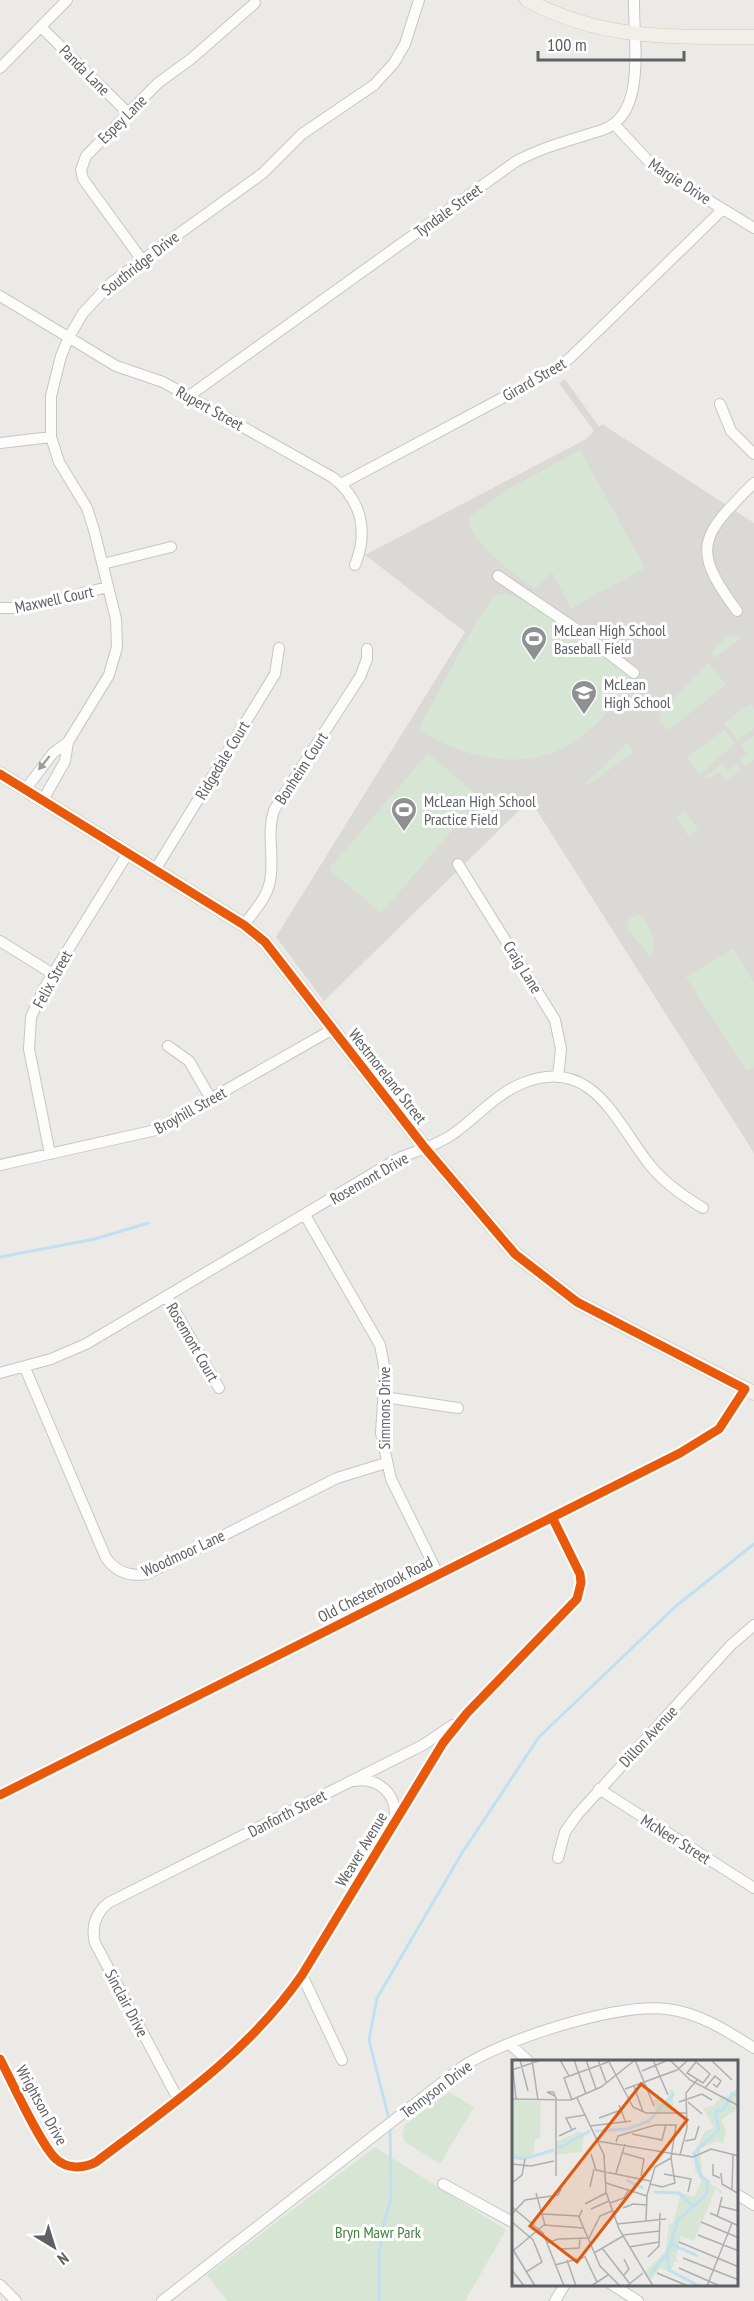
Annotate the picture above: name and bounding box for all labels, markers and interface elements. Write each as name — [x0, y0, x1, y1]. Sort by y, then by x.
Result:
scale bar — [538, 24, 684, 62]
text: 100 m — [547, 33, 587, 56]
street label: Panda Lane — [56, 41, 114, 99]
street label: Espey Lane — [93, 90, 151, 148]
street label: Margie Drive — [645, 153, 715, 209]
street label: Tyndale Street — [410, 178, 486, 241]
street label: Southridge Drive — [97, 227, 183, 299]
street label: Girard Street — [499, 353, 570, 405]
street label: Rupert Street — [173, 381, 248, 435]
street label: Maxwell Court — [13, 581, 96, 617]
place label: McLean High School Baseball Field — [554, 620, 666, 658]
sports icon: McLean High School Baseball Field — [519, 624, 549, 662]
place label: McLean High School — [604, 674, 671, 712]
school or university icon: McLean High School — [569, 678, 599, 716]
street label: Ridgedale Court — [191, 716, 254, 803]
street label: Bonheim Court — [270, 728, 332, 808]
one-way arrow — [38, 755, 51, 771]
place label: McLean High School Practice Field — [424, 791, 536, 829]
sports icon: McLean High School Practice Field — [389, 795, 419, 833]
street label: Craig Lane — [499, 937, 547, 997]
street label: Felix Street — [28, 946, 76, 1011]
street label: Westmoreland Street — [345, 1024, 432, 1128]
street label: Broyhill Street — [151, 1082, 230, 1138]
street label: Rosemont Drive — [326, 1148, 412, 1208]
street label: Rosemont Court — [162, 1299, 224, 1386]
street label: Simmons Drive — [374, 1367, 394, 1449]
street label: Woodmoor Lane — [138, 1525, 228, 1581]
street label: Old Chesterbrook Road — [314, 1551, 436, 1627]
street label: Dillon Avenue — [615, 1701, 681, 1771]
street label: Danforth Street — [244, 1784, 330, 1841]
street label: Weaver Avenue — [331, 1808, 391, 1890]
street label: McNeer Street — [637, 1810, 715, 1869]
street label: Sinclair Drive — [101, 1966, 153, 2040]
street label: Tennyson Drive — [396, 2056, 476, 2122]
inset map — [512, 2060, 739, 2286]
street label: Wrightson Drive — [12, 2062, 72, 2148]
north arrow — [24, 2217, 84, 2277]
park label: Bryn Mawr Park — [335, 2222, 422, 2242]
text: N — [54, 2248, 73, 2269]

